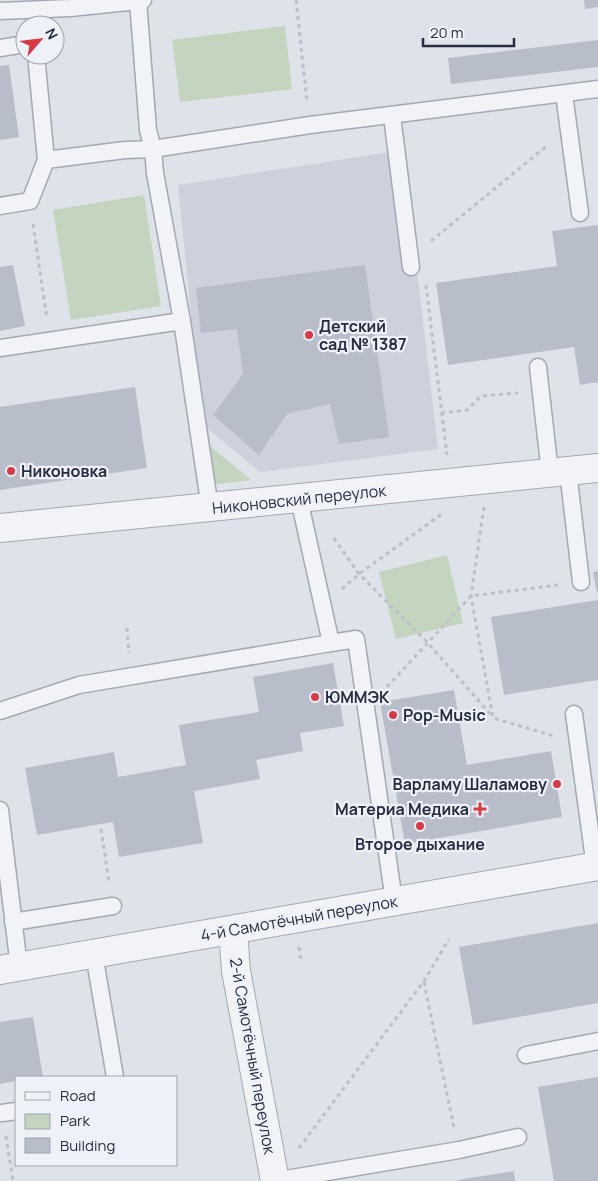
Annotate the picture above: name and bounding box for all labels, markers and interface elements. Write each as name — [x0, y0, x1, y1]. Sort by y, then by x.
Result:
north arrow — [15, 15, 65, 65]
scale bar — [423, 15, 514, 47]
text: 20 m — [430, 22, 463, 43]
text: N — [41, 25, 63, 43]
place label: Детский сад № 1387 — [319, 315, 407, 355]
marker: Детский сад № 1387 — [303, 329, 315, 341]
place label: Никоновка — [21, 460, 107, 482]
marker: Никоновка — [5, 465, 17, 477]
street label: Никоновский переулок — [211, 479, 388, 519]
place label: ЮММЭК — [325, 686, 390, 708]
marker: ЮММЭК — [309, 691, 321, 703]
place label: Pop-Music — [403, 704, 486, 726]
marker: Pop-Music — [387, 709, 399, 721]
place label: Варламу Шаламову — [393, 773, 547, 795]
marker: Варламу Шаламову — [551, 778, 563, 790]
place label: Материа Медика — [335, 798, 469, 820]
marker: Материа Медика — [473, 802, 487, 816]
marker: Второе дыхание — [414, 820, 426, 832]
place label: Второе дыхание — [355, 833, 485, 855]
street label: 4-й Самотёчный переулок — [199, 890, 400, 946]
street label: 2-й Самотёчный переулок — [225, 956, 281, 1157]
legend — [15, 1076, 178, 1166]
text: Road — [60, 1085, 96, 1106]
text: Park — [60, 1110, 90, 1131]
text: Building — [60, 1135, 115, 1156]

